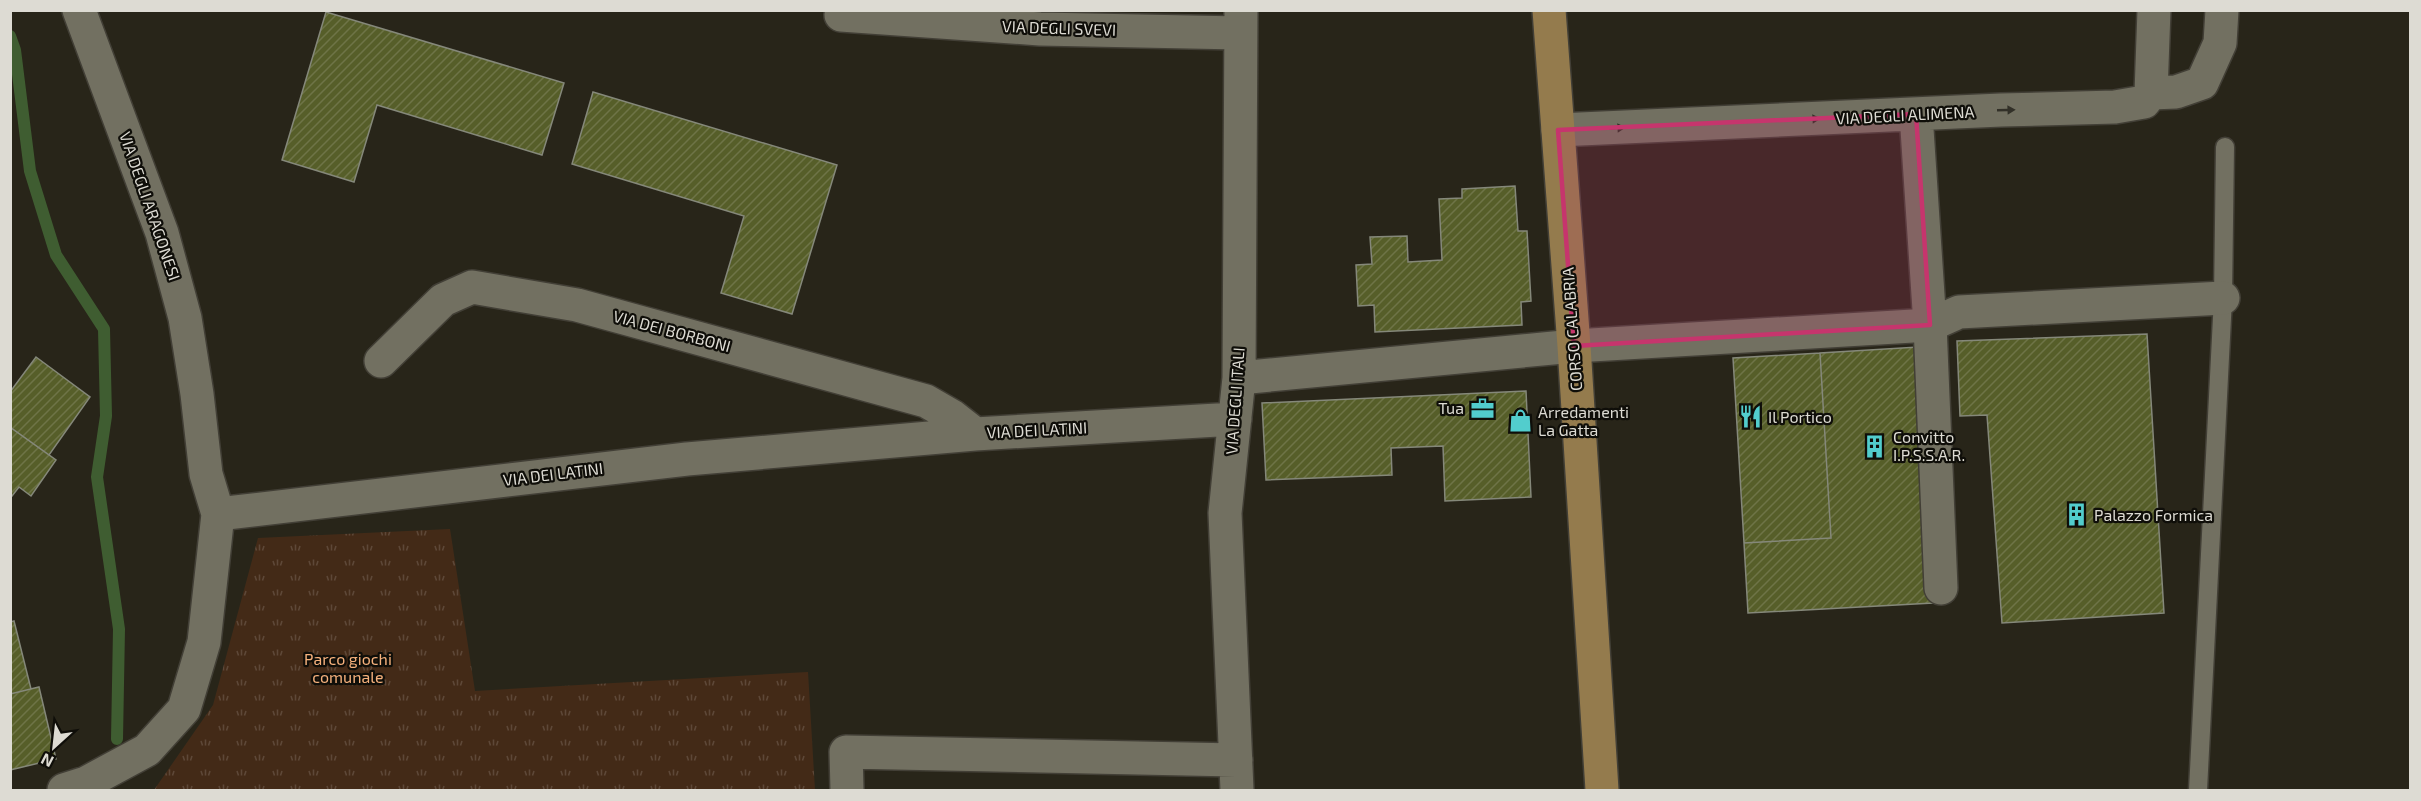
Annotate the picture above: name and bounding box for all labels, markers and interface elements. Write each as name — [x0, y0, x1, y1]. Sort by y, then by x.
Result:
street label: VIA DEGLI SVEVI — [1002, 16, 1116, 39]
street label: VIA DEGLI ALIMENA — [1835, 101, 1975, 128]
one-way arrow — [1996, 105, 2015, 115]
one-way arrow — [1801, 115, 1820, 124]
one-way arrow — [1606, 123, 1625, 132]
street label: VIA DEGLI ARAGONESI — [116, 129, 185, 283]
street label: CORSO CALABRIA — [1558, 266, 1585, 392]
street label: VIA DEI BORBONI — [611, 306, 733, 355]
street label: VIA DEGLI ITALI — [1221, 347, 1248, 455]
office icon: Tua — [1469, 395, 1495, 421]
place label: Tua — [1438, 398, 1464, 417]
place label: Arredamenti La Gatta — [1538, 402, 1629, 439]
restaurant icon: Il Portico — [1737, 404, 1763, 430]
place label: Il Portico — [1768, 407, 1832, 426]
shop icon: Arredamenti La Gatta — [1507, 408, 1533, 434]
street label: VIA DEI LATINI — [986, 417, 1088, 442]
place label: Convitto I.P.S.S.A.R. — [1893, 427, 1965, 464]
building icon: Convitto I.P.S.S.A.R. — [1862, 433, 1888, 459]
street label: VIA DEI LATINI — [502, 458, 604, 489]
building icon: Palazzo Formica — [2063, 502, 2089, 528]
place label: Palazzo Formica — [2094, 505, 2213, 524]
park label: Parco giochi comunale — [304, 649, 392, 686]
north arrow — [24, 717, 84, 777]
text: N — [37, 750, 56, 772]

